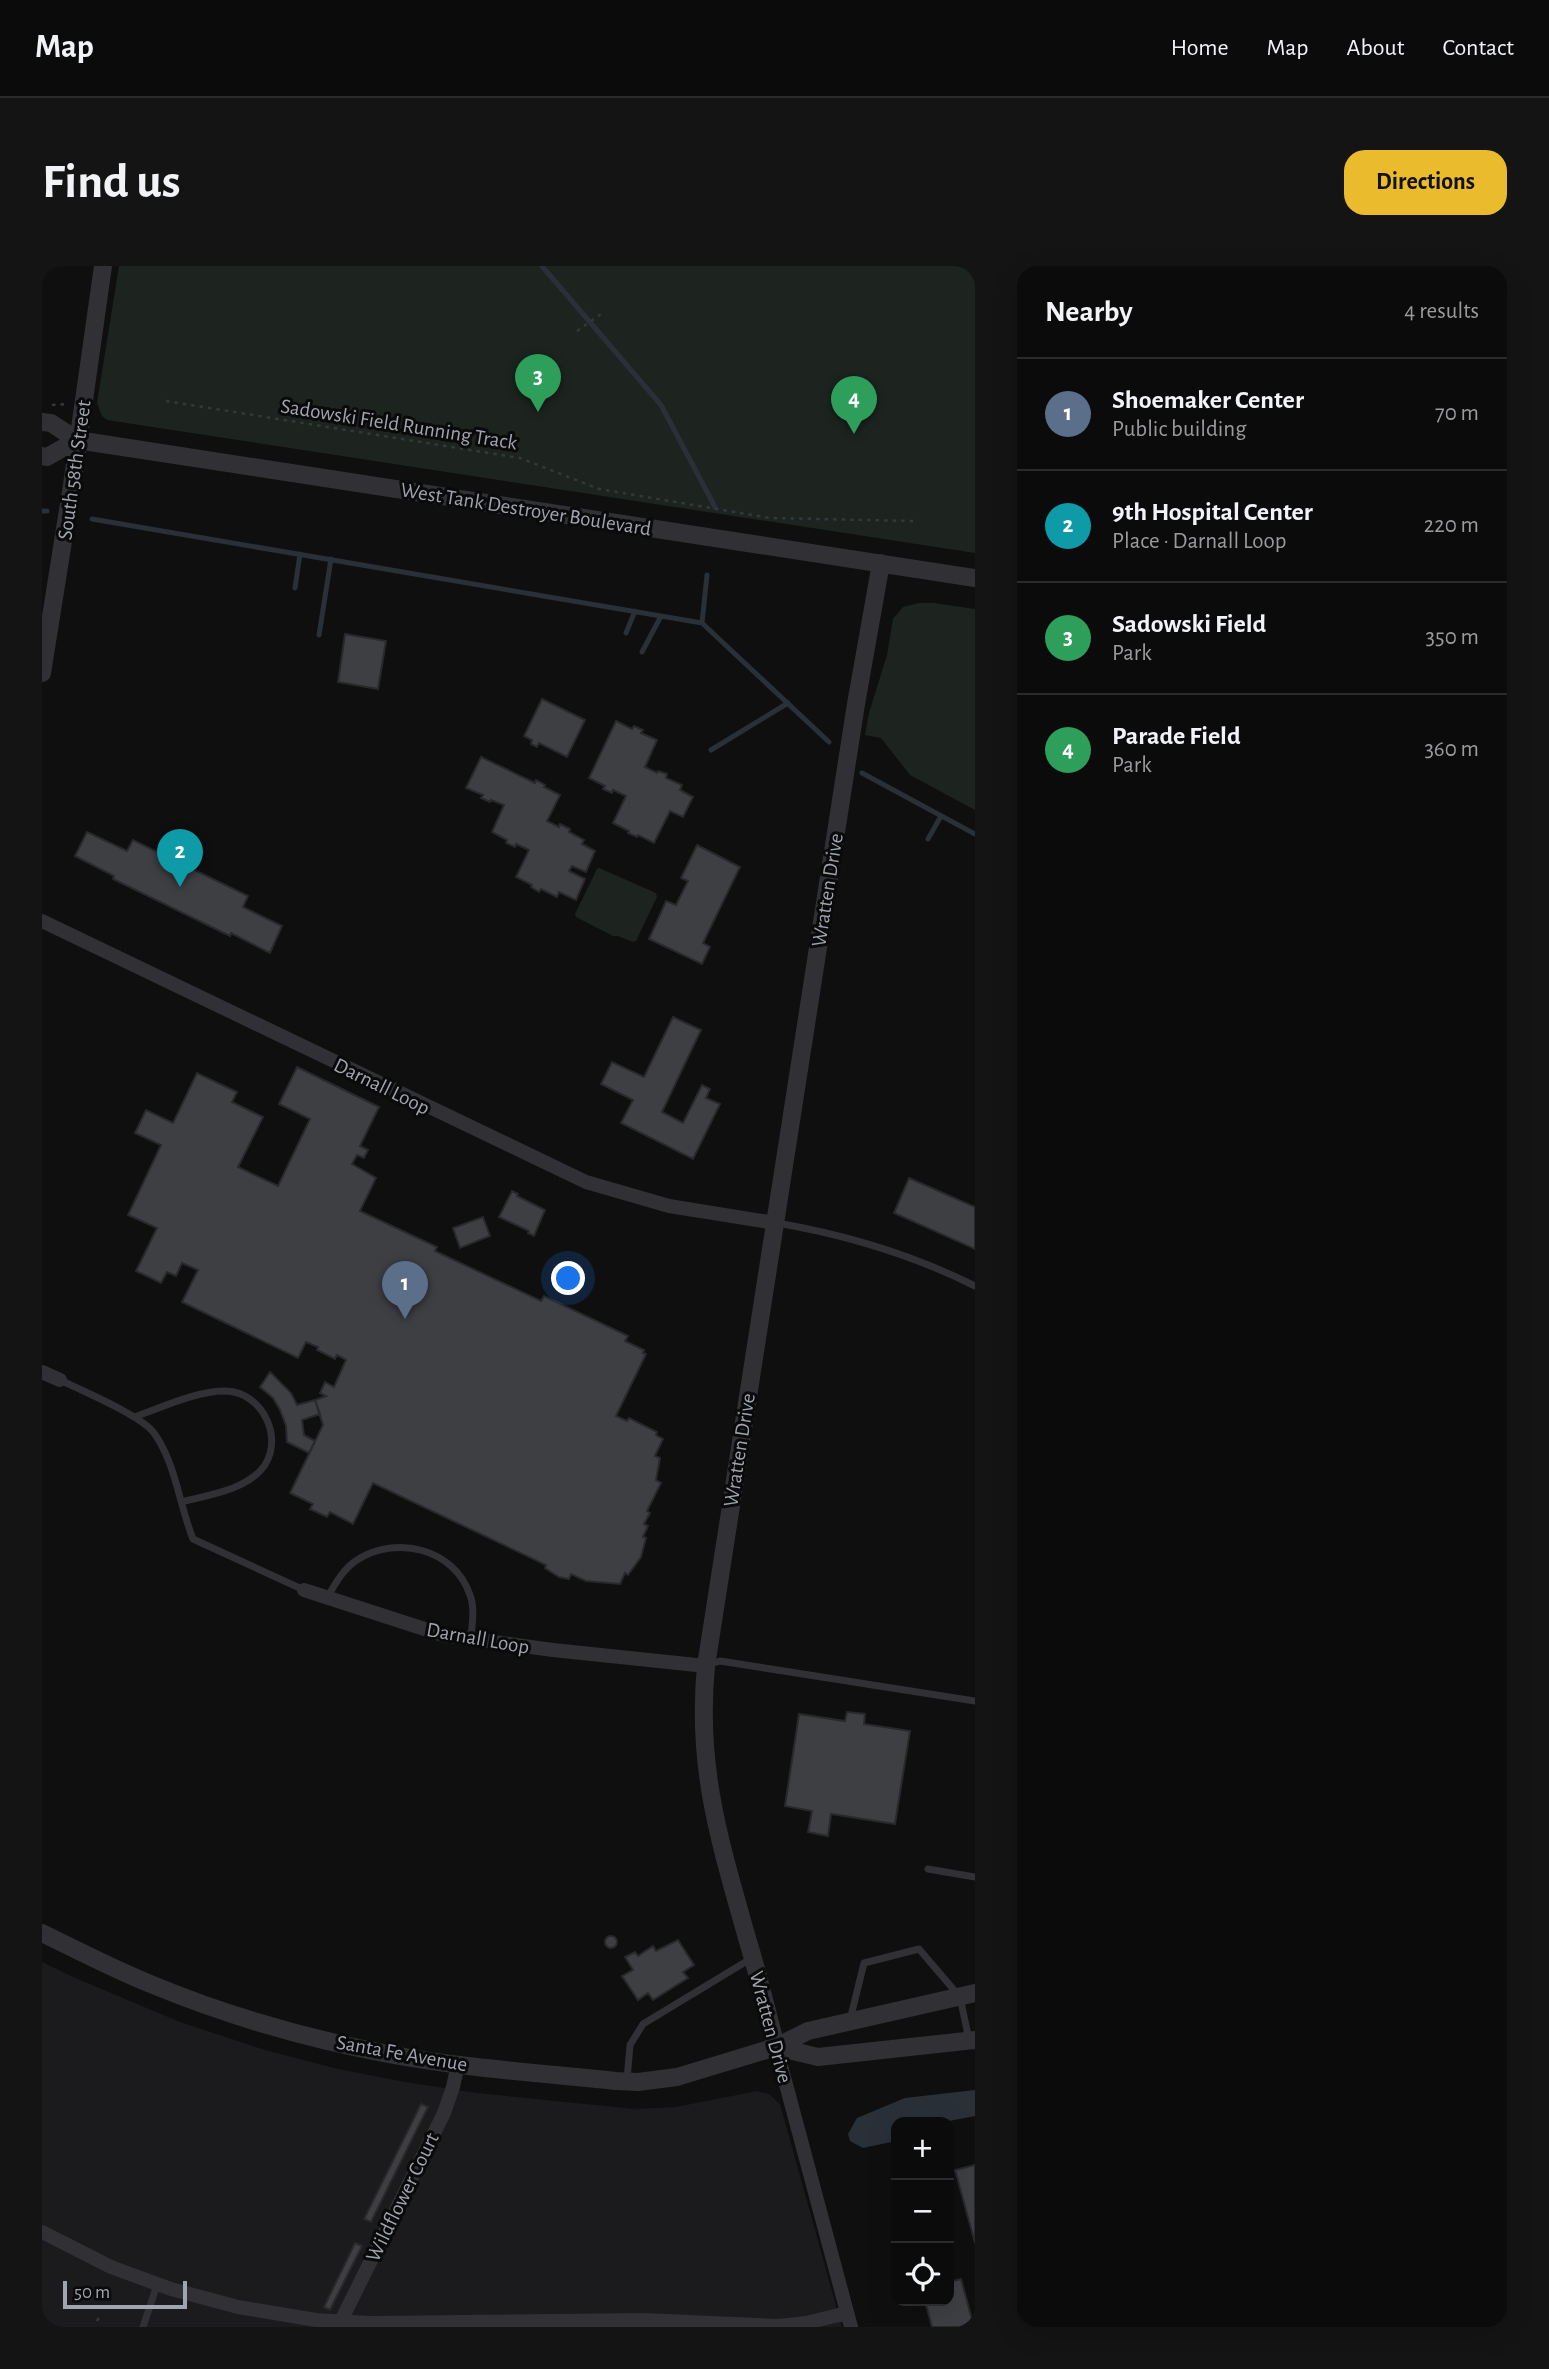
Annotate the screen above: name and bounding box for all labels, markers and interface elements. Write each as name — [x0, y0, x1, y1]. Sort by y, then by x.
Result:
text: Map — [35, 31, 94, 64]
text: Home — [1171, 36, 1229, 60]
text: Map — [1267, 36, 1309, 60]
text: About — [1347, 36, 1404, 60]
text: Contact — [1442, 36, 1514, 60]
button: Directions — [1344, 150, 1507, 215]
text: Find us — [42, 158, 181, 207]
text: Nearby — [1045, 297, 1133, 327]
text: 4 results — [1404, 300, 1479, 323]
pin: 3 — [515, 354, 561, 412]
pin: 4 — [831, 376, 877, 434]
text: Shoemaker Center — [1112, 387, 1304, 413]
street label: Sadowski Field Running Track — [279, 395, 519, 454]
street label: South 58th Street — [54, 399, 95, 541]
text: 1 — [1064, 402, 1072, 425]
text: 70 m — [1435, 402, 1479, 425]
text: Public building — [1112, 418, 1246, 441]
street label: West Tank Destroyer Boulevard — [399, 479, 653, 540]
text: 9th Hospital Center — [1112, 499, 1313, 525]
text: 2 — [1063, 514, 1073, 537]
text: 220 m — [1424, 514, 1479, 537]
text: Place · Darnall Loop — [1112, 530, 1286, 553]
text: Sadowski Field — [1112, 611, 1266, 637]
text: 3 — [1063, 626, 1073, 649]
text: 350 m — [1426, 626, 1479, 649]
text: Park — [1112, 642, 1152, 665]
text: Parade Field — [1112, 723, 1241, 749]
text: 4 — [1062, 738, 1074, 761]
text: 360 m — [1424, 738, 1479, 761]
text: Park — [1112, 754, 1152, 777]
pin: 2 — [157, 829, 203, 887]
street label: Wratten Drive — [808, 832, 847, 948]
street label: Darnall Loop — [330, 1054, 433, 1119]
pin: 1 — [382, 1261, 428, 1319]
your location — [551, 1261, 585, 1295]
street label: Wratten Drive — [720, 1392, 759, 1508]
street label: Darnall Loop — [425, 1619, 531, 1658]
street label: Wratten Drive — [746, 1969, 796, 2085]
street label: Santa Fe Avenue — [335, 2032, 469, 2075]
map controls — [891, 2117, 954, 2306]
button: + — [891, 2117, 954, 2180]
street label: Wildflower Court — [362, 2129, 443, 2265]
button: − — [891, 2180, 954, 2243]
button: locate — [891, 2243, 954, 2306]
scale bar — [63, 2278, 187, 2310]
text: 50 m — [74, 2283, 110, 2302]

